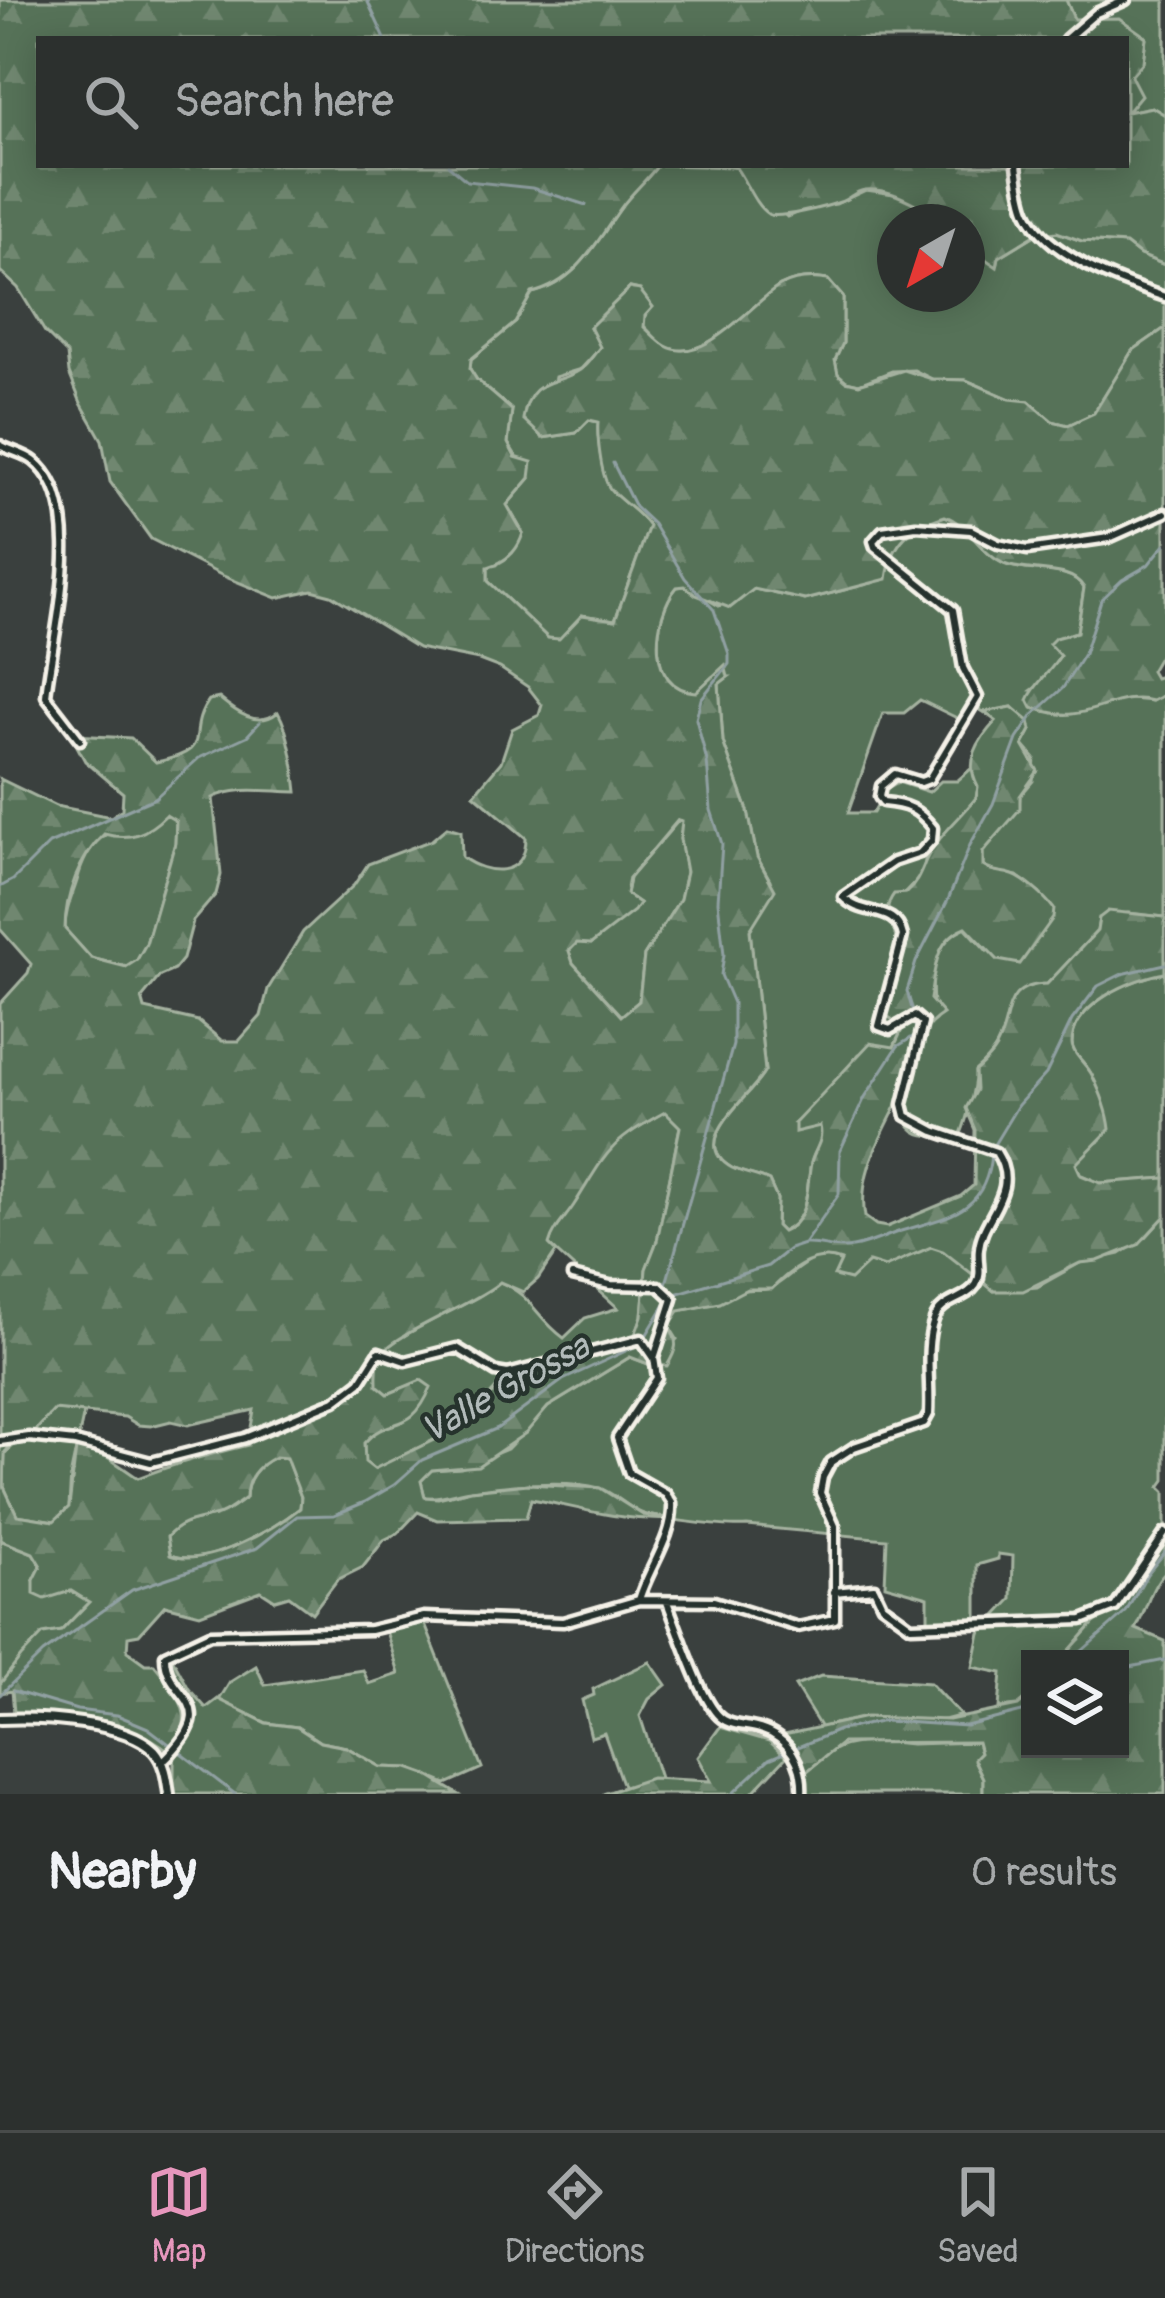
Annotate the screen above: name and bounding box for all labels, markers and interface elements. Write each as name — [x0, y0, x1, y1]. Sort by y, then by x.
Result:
search box — [36, 36, 1129, 168]
icon: search — [78, 69, 144, 135]
text: Search here — [174, 74, 394, 130]
north arrow — [877, 204, 985, 312]
water label: Valle Grossa — [413, 1323, 599, 1454]
map controls — [1021, 1650, 1129, 1758]
button: layers — [1021, 1650, 1129, 1758]
text: Nearby — [48, 1840, 196, 1904]
text: 0 results — [971, 1848, 1117, 1897]
tab: Map — [146, 2159, 212, 2272]
tab: Directions — [505, 2159, 645, 2272]
tab: Saved — [937, 2159, 1019, 2272]

